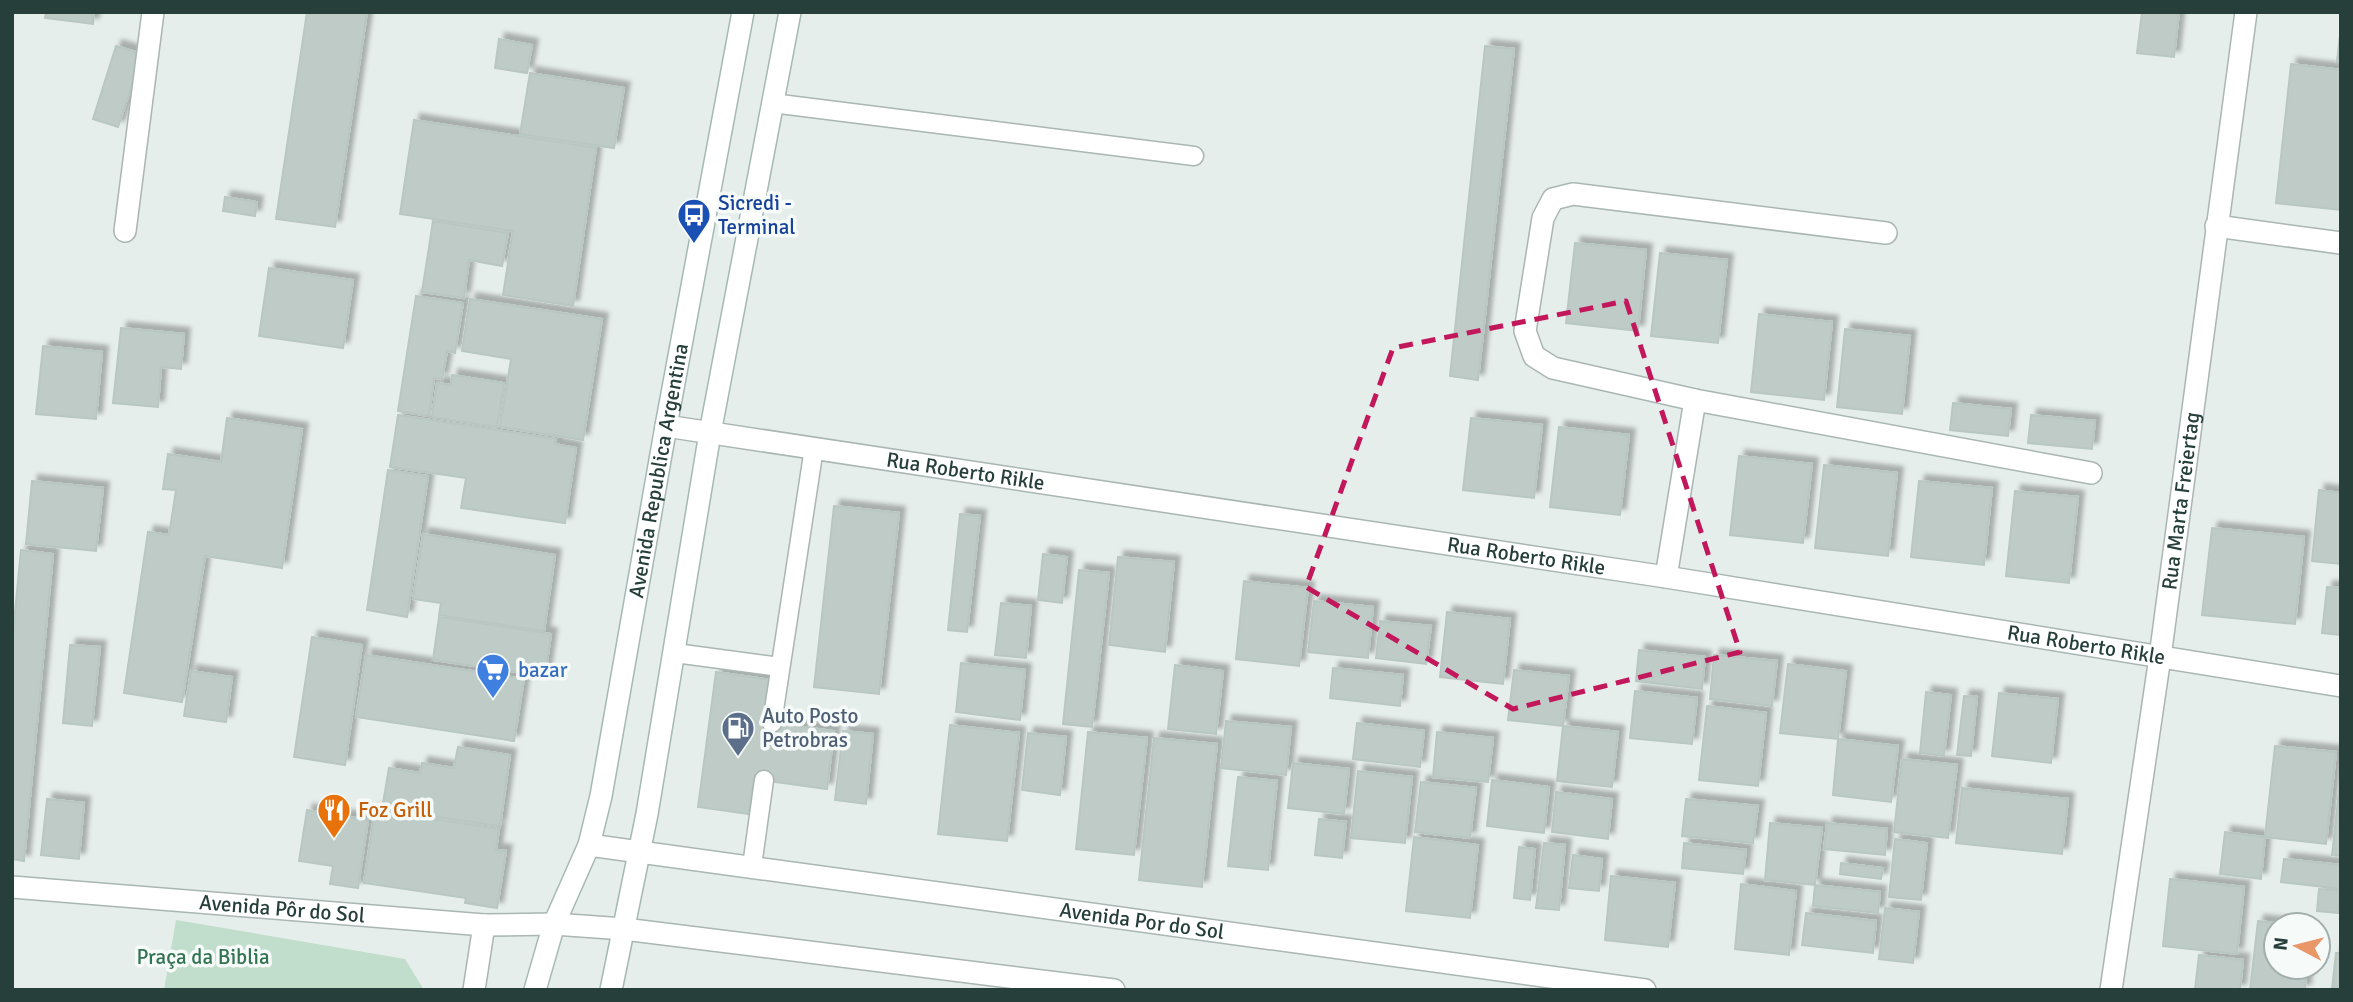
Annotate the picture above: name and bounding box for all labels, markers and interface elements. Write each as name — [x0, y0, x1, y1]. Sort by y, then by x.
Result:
place label: Sicredi - Terminal — [718, 190, 796, 240]
bus stop icon: Sicredi - Terminal — [675, 196, 713, 245]
street label: Avenida Republica Argentina — [623, 341, 694, 600]
street label: Rua Marta Freiertag — [2156, 410, 2206, 591]
street label: Rua Roberto Rikle — [885, 446, 1047, 496]
street label: Rua Roberto Rikle — [1445, 531, 1607, 581]
street label: Rua Roberto Rikle — [2005, 619, 2167, 670]
supermarket icon: bazar — [474, 651, 512, 700]
place label: bazar — [518, 657, 568, 683]
place label: Auto Posto Petrobras — [762, 703, 858, 753]
fuel station icon: Auto Posto Petrobras — [719, 709, 757, 758]
restaurant icon: Foz Grill — [315, 791, 353, 840]
place label: Foz Grill — [358, 797, 432, 823]
street label: Avenida Pôr do Sol — [198, 889, 366, 928]
street label: Avenida Por do Sol — [1058, 897, 1226, 945]
north arrow — [2262, 911, 2332, 981]
text: N — [2268, 936, 2294, 952]
park label: Praça da Biblia — [136, 944, 270, 970]

